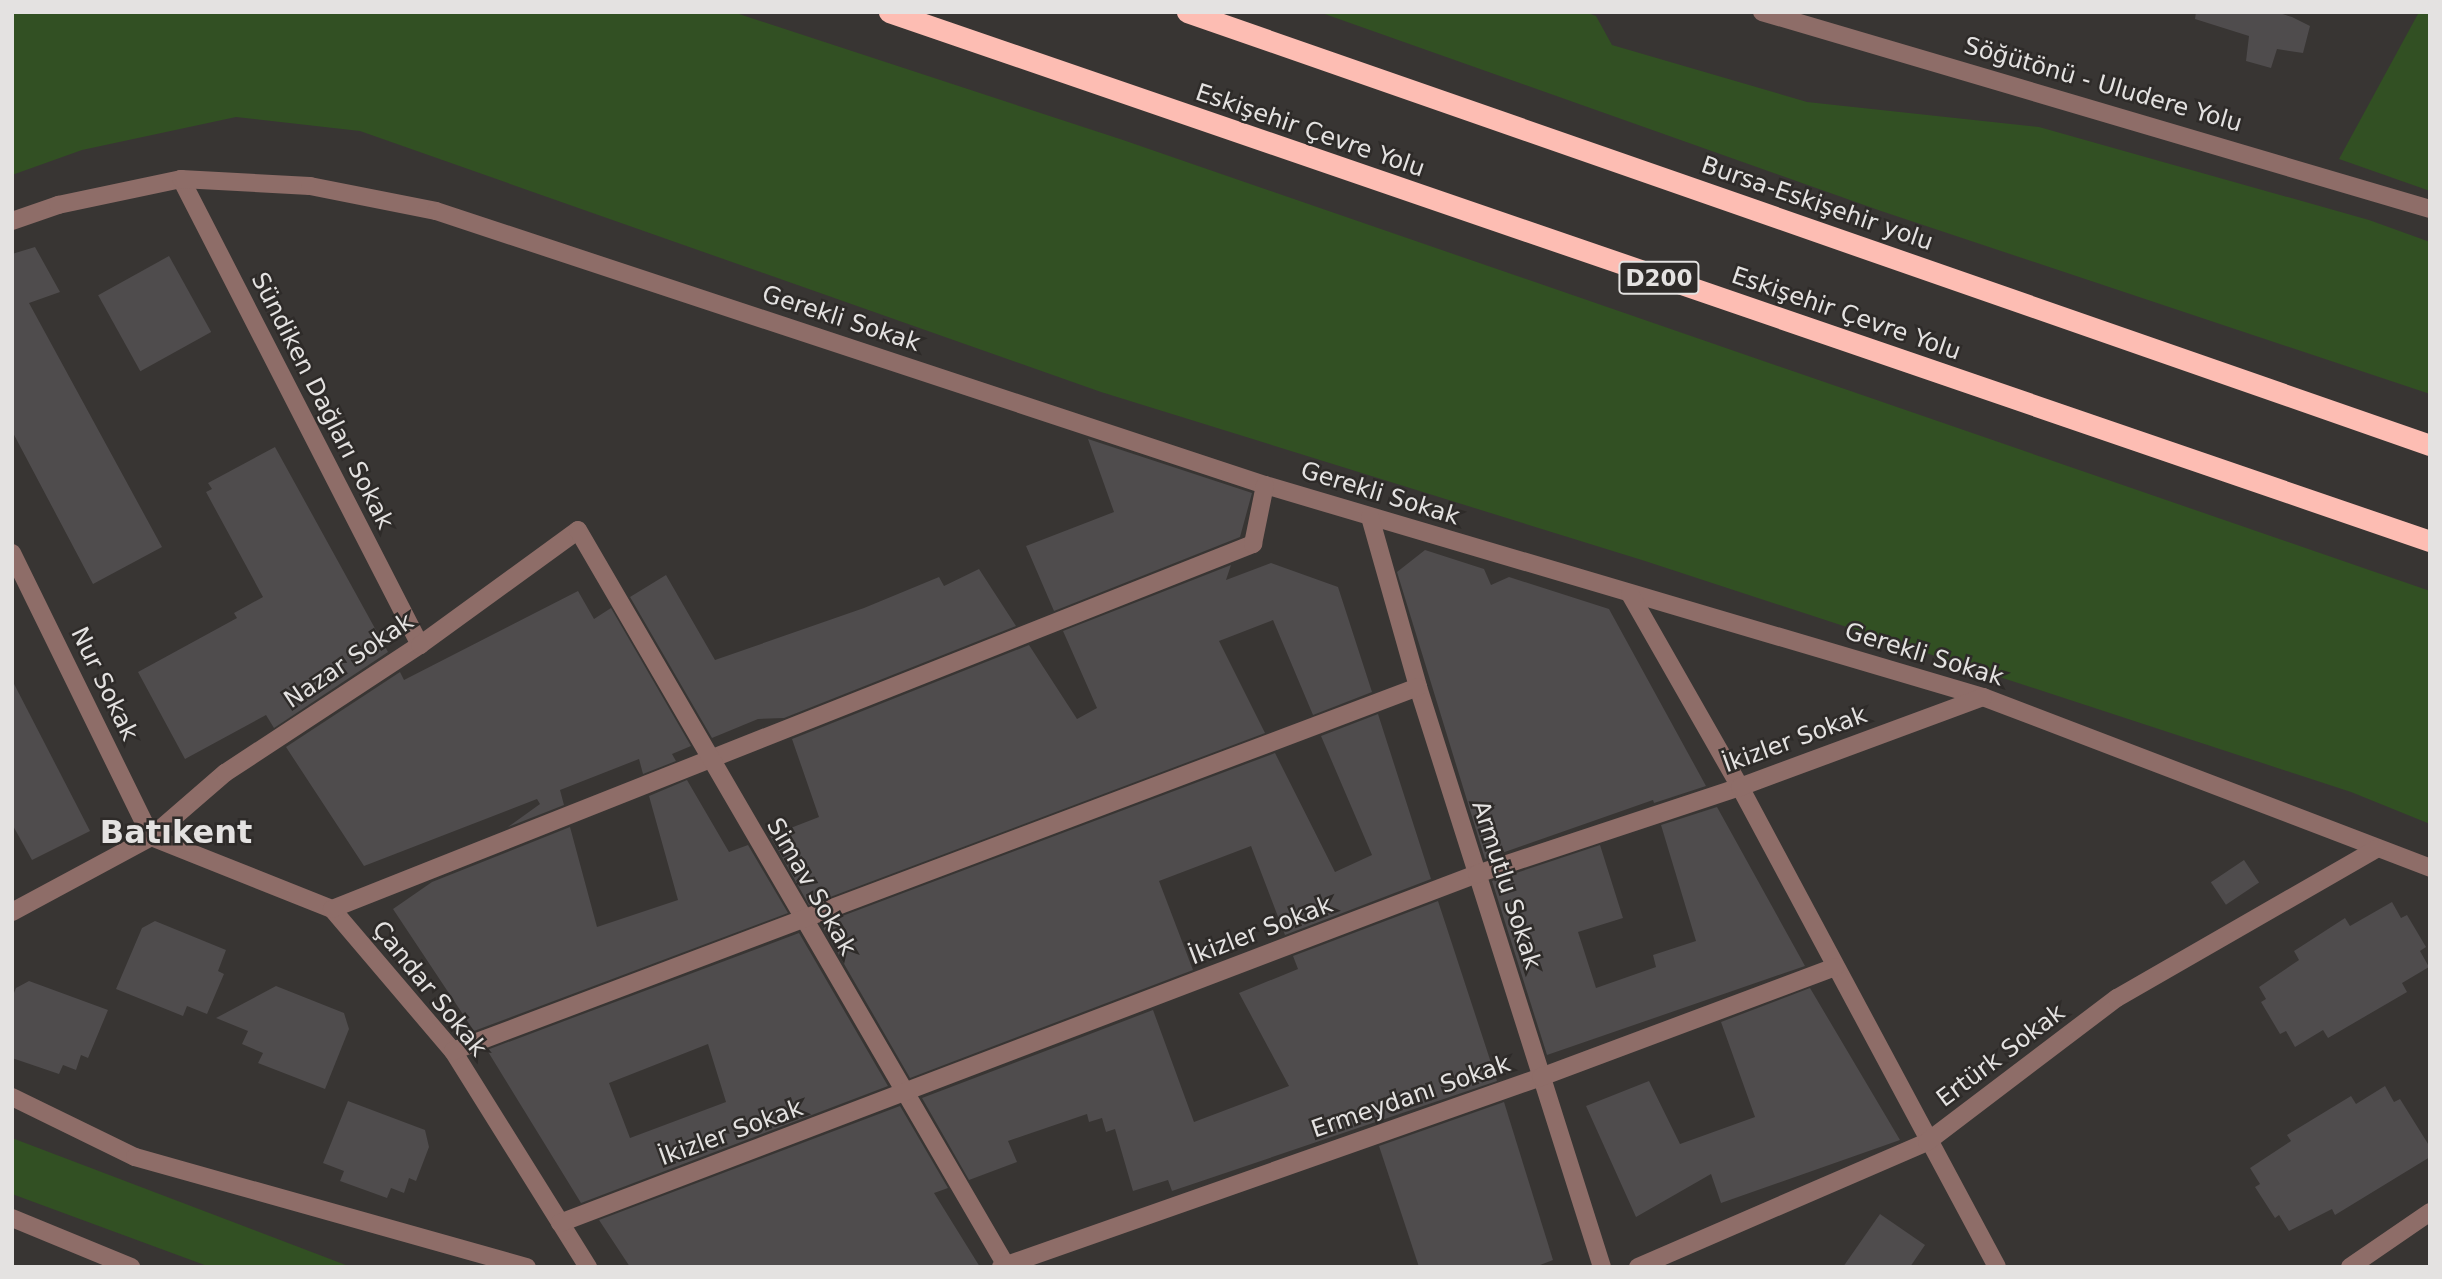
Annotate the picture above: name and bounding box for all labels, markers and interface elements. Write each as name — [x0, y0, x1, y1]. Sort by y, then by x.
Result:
street label: Söğütönü - Uludere Yolu — [1961, 31, 2245, 139]
street label: Eskişehir Çevre Yolu — [1192, 78, 1428, 184]
street label: Bursa-Eskişehir yolu — [1697, 151, 1937, 257]
road number: D200 — [1617, 258, 1701, 298]
street label: Eskişehir Çevre Yolu — [1728, 261, 1964, 367]
street label: Sündiken Dağları Sokak — [245, 268, 399, 534]
street label: Gerekli Sokak — [758, 280, 924, 358]
street label: Gerekli Sokak — [1297, 456, 1463, 532]
street label: Nazar Sokak — [279, 607, 419, 715]
street label: Gerekli Sokak — [1841, 617, 2007, 693]
street label: Nur Sokak — [64, 623, 144, 745]
street label: İkizler Sokak — [1719, 701, 1871, 779]
street label: Armutlu Sokak — [1465, 797, 1547, 973]
district label: Batıkent — [100, 813, 252, 851]
street label: Simav Sokak — [760, 813, 862, 961]
street label: İkizler Sokak — [1185, 890, 1337, 972]
street label: Çandar Sokak — [366, 915, 492, 1063]
street label: Ertürk Sokak — [1931, 998, 2071, 1114]
street label: Ermeydanı Sokak — [1308, 1049, 1514, 1145]
street label: İkizler Sokak — [655, 1094, 807, 1172]

